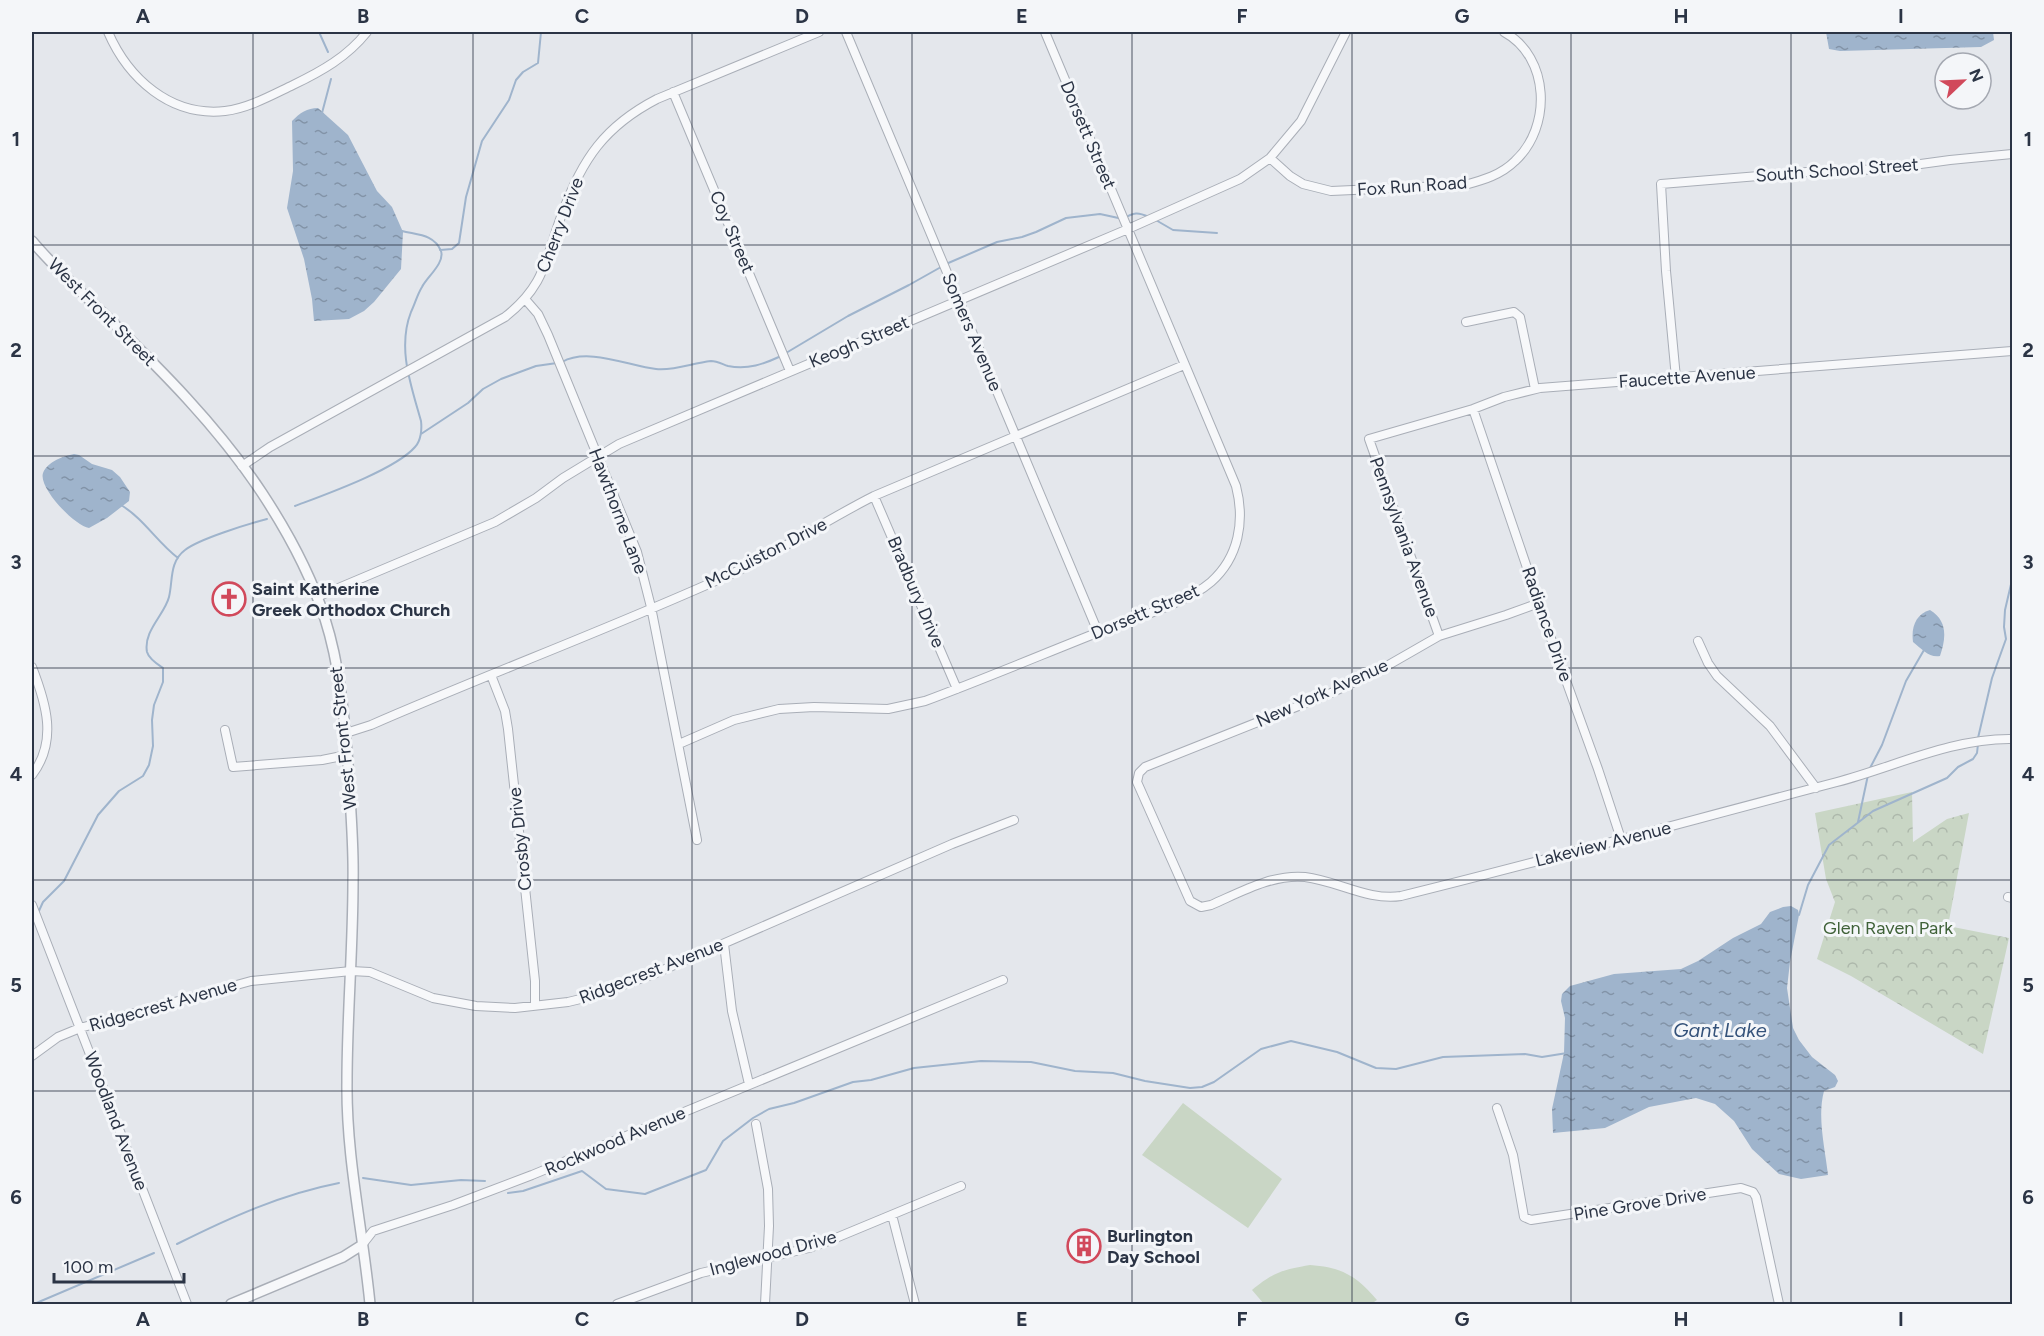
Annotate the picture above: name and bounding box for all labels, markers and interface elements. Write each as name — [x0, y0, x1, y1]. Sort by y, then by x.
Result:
text: A — [136, 4, 151, 28]
text: B — [357, 4, 369, 28]
text: C — [575, 4, 589, 28]
text: D — [795, 4, 809, 28]
text: E — [1016, 4, 1028, 28]
text: F — [1236, 4, 1248, 28]
text: G — [1455, 4, 1470, 28]
text: H — [1674, 4, 1689, 28]
text: I — [1898, 4, 1904, 28]
north arrow — [1933, 51, 1993, 111]
text: N — [1965, 66, 1988, 85]
street label: Dorsett Street — [1055, 78, 1121, 193]
text: 1 — [12, 127, 20, 151]
text: 1 — [2024, 127, 2032, 151]
street label: South School Street — [1755, 153, 1919, 187]
street label: Fox Run Road — [1356, 171, 1468, 201]
street label: Cherry Drive — [532, 174, 588, 276]
street label: Coy Street — [705, 187, 759, 277]
street label: West Front Street — [43, 253, 161, 371]
street label: Somers Avenue — [937, 270, 1007, 395]
street label: Keogh Street — [806, 311, 913, 373]
text: 2 — [10, 338, 22, 362]
text: 2 — [2022, 338, 2034, 362]
street label: Faucette Avenue — [1618, 361, 1756, 393]
street label: Hawthorne Lane — [584, 445, 652, 577]
street label: Pennsylvania Avenue — [1365, 454, 1443, 620]
street label: McCuiston Drive — [701, 513, 831, 593]
street label: Bradbury Drive — [883, 533, 949, 651]
text: 3 — [10, 550, 22, 574]
text: 3 — [2022, 550, 2034, 574]
street label: Radiance Drive — [1517, 564, 1577, 684]
place label: Saint Katherine Greek Orthodox Church — [252, 578, 450, 621]
street label: Dorsett Street — [1088, 579, 1203, 645]
church icon: Saint Katherine Greek Orthodox Church — [211, 581, 247, 617]
street label: New York Avenue — [1252, 654, 1392, 732]
street label: West Front Street — [325, 665, 361, 811]
text: 4 — [10, 762, 23, 786]
text: 4 — [2022, 762, 2035, 786]
street label: Crosby Drive — [504, 786, 536, 892]
street label: Lakeview Avenue — [1533, 816, 1673, 872]
park label: Glen Raven Park — [1823, 917, 1953, 939]
street label: Ridgecrest Avenue — [576, 933, 726, 1009]
text: 5 — [10, 973, 22, 997]
street label: Ridgecrest Avenue — [87, 973, 240, 1037]
text: 5 — [2022, 973, 2034, 997]
water label: Gant Lake — [1673, 1018, 1767, 1042]
street label: Woodland Avenue — [79, 1048, 153, 1194]
street label: Rockwood Avenue — [541, 1101, 689, 1181]
street label: Pine Grove Drive — [1572, 1183, 1708, 1225]
text: 6 — [10, 1185, 22, 1209]
text: 6 — [2022, 1185, 2034, 1209]
street label: Inglewood Drive — [707, 1225, 839, 1281]
place label: Burlington Day School — [1107, 1225, 1200, 1268]
building icon: Burlington Day School — [1066, 1228, 1102, 1264]
scale bar — [54, 1246, 184, 1284]
text: 100 m — [63, 1256, 113, 1278]
text: A — [136, 1307, 151, 1331]
text: B — [357, 1307, 369, 1331]
text: C — [575, 1307, 589, 1331]
text: D — [795, 1307, 809, 1331]
text: E — [1016, 1307, 1028, 1331]
text: F — [1236, 1307, 1248, 1331]
text: G — [1455, 1307, 1470, 1331]
text: H — [1674, 1307, 1689, 1331]
text: I — [1898, 1307, 1904, 1331]

